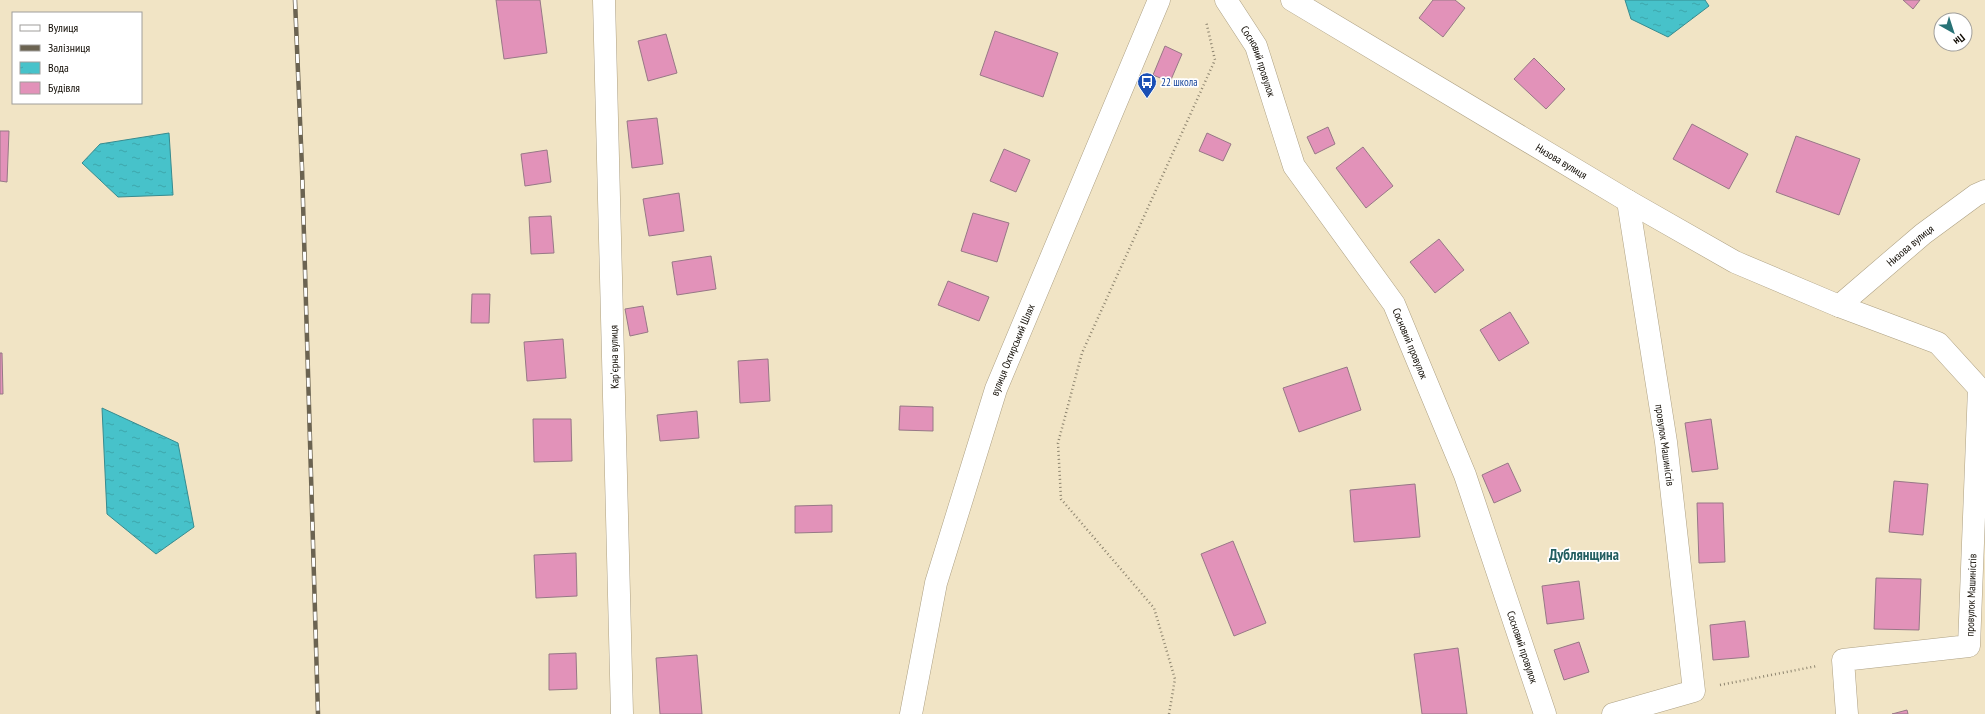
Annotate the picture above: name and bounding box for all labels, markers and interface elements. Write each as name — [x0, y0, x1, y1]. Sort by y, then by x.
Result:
legend — [12, 12, 142, 104]
north arrow — [1933, 12, 1973, 52]
text: Вулиця — [48, 20, 78, 35]
street label: Сосновий провулок — [1238, 23, 1279, 99]
text: Пн — [1951, 31, 1968, 49]
text: Залізниця — [48, 40, 90, 55]
text: Вода — [48, 60, 69, 75]
bus stop icon: 22 школа — [1136, 71, 1158, 99]
place label: 22 школа — [1161, 75, 1198, 89]
text: Будівля — [48, 80, 80, 95]
street label: Низова вулиця — [1533, 140, 1590, 182]
street label: Низова вулиця — [1884, 222, 1936, 269]
street label: вулиця Охтирський Шлях — [987, 301, 1038, 397]
street label: Сосновий провулок — [1389, 306, 1432, 382]
street label: Карʼєрна вулиця — [606, 325, 622, 389]
street label: провулок Машиністів — [1652, 403, 1678, 487]
district label: Дублянщина — [1549, 545, 1619, 564]
street label: провулок Машиністів — [1963, 553, 1979, 637]
street label: Сосновий провулок — [1504, 609, 1542, 686]

